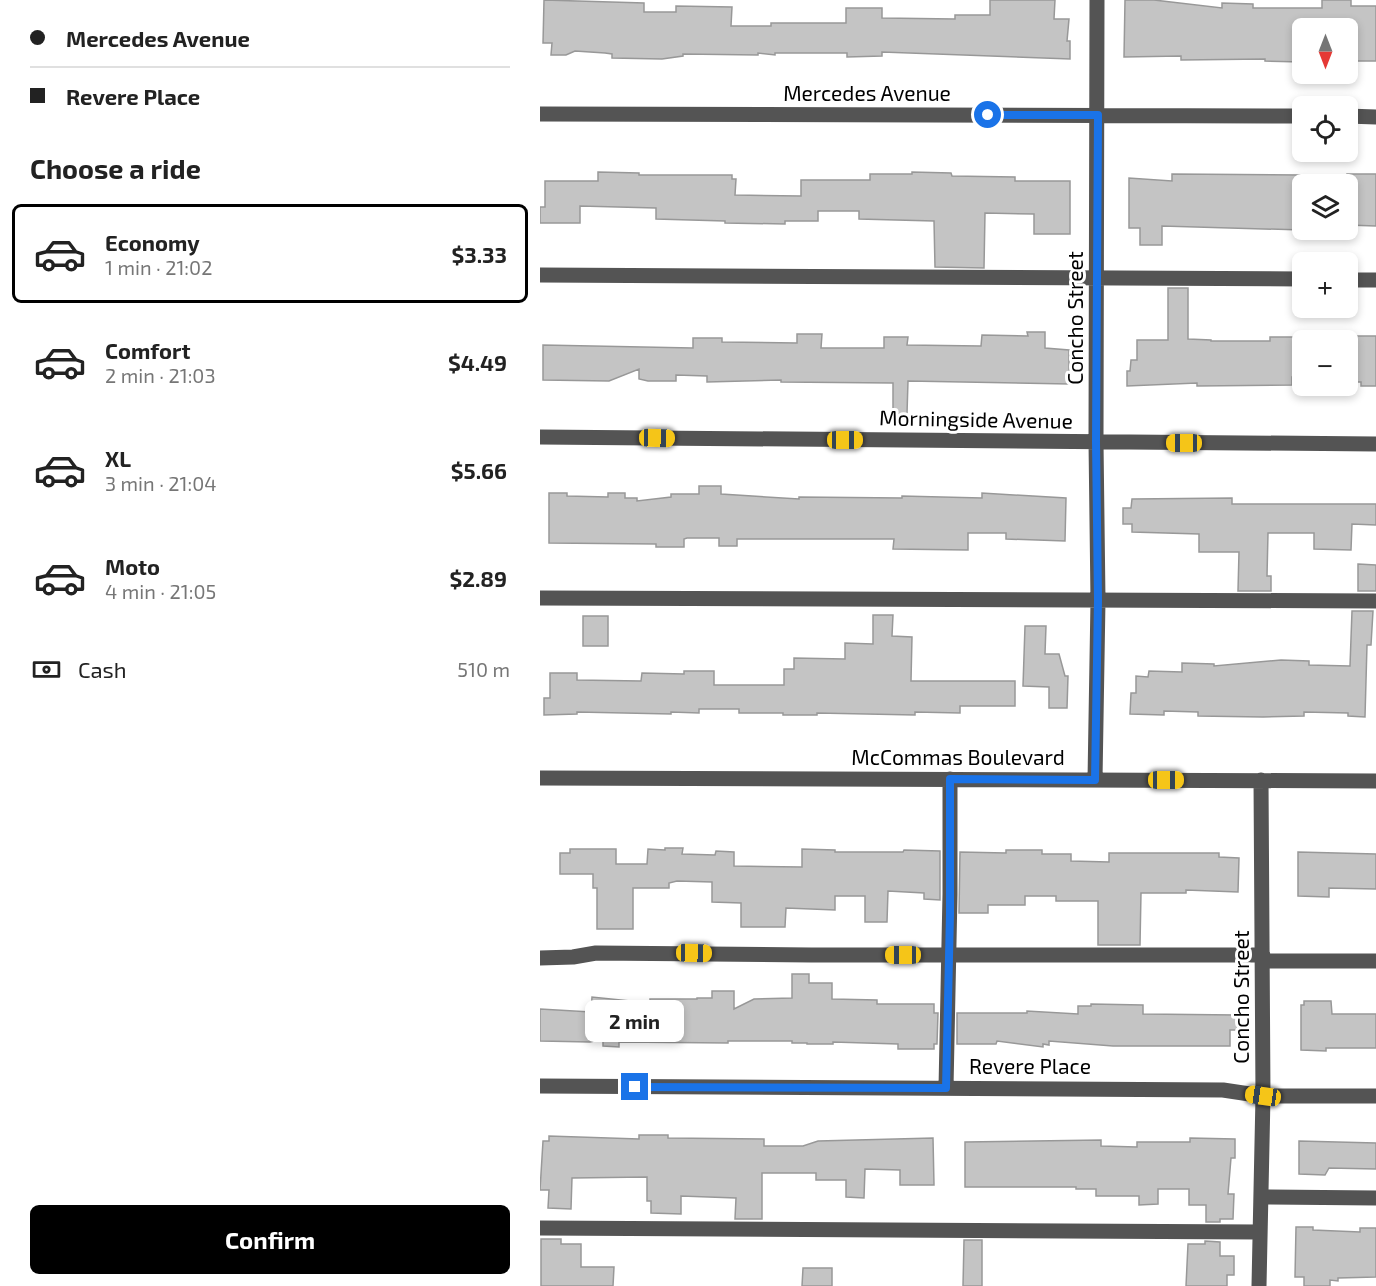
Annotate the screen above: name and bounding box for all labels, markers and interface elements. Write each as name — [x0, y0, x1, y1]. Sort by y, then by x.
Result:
north arrow — [1292, 18, 1358, 84]
map controls — [1292, 18, 1358, 396]
text: Mercedes Avenue — [66, 25, 250, 51]
street label: Mercedes Avenue — [783, 80, 951, 105]
text: Revere Place — [66, 83, 200, 109]
button: locate — [1292, 96, 1358, 162]
route start — [974, 101, 1001, 128]
text: Choose a ride — [30, 152, 201, 184]
button: layers — [1292, 174, 1358, 240]
icon: car — [33, 227, 87, 281]
text: Economy — [105, 229, 200, 255]
text: $3.33 — [451, 241, 507, 267]
street label: Concho Street — [1062, 251, 1087, 385]
button: + — [1292, 252, 1358, 318]
text: 1 min · 21:02 — [105, 255, 212, 279]
button: − — [1292, 330, 1358, 396]
icon: car — [33, 335, 87, 389]
text: Comfort — [105, 337, 190, 363]
text: $4.49 — [448, 349, 507, 375]
text: 2 min · 21:03 — [105, 363, 216, 387]
street label: Morningside Avenue — [879, 404, 1073, 433]
car — [639, 429, 675, 447]
car — [827, 431, 863, 449]
car — [1166, 434, 1202, 452]
icon: car — [33, 443, 87, 497]
text: XL — [105, 445, 131, 471]
text: $5.66 — [451, 457, 507, 483]
text: 3 min · 21:04 — [105, 471, 217, 495]
icon: car — [33, 551, 87, 605]
text: Moto — [105, 553, 160, 579]
text: $2.89 — [449, 565, 507, 591]
text: 4 min · 21:05 — [105, 579, 216, 603]
icon: cash — [30, 653, 63, 686]
text: Cash — [78, 656, 127, 682]
text: 510 m — [457, 657, 510, 681]
street label: McCommas Boulevard — [851, 744, 1065, 769]
car — [1148, 771, 1184, 789]
street label: Concho Street — [1228, 930, 1253, 1064]
car — [676, 944, 712, 962]
car — [885, 946, 921, 964]
callout: 2 min — [586, 1000, 684, 1042]
text: 2 min — [609, 1009, 660, 1033]
street label: Revere Place — [969, 1053, 1091, 1078]
route end — [621, 1073, 648, 1100]
car — [1244, 1085, 1282, 1107]
button: Confirm — [30, 1205, 510, 1274]

